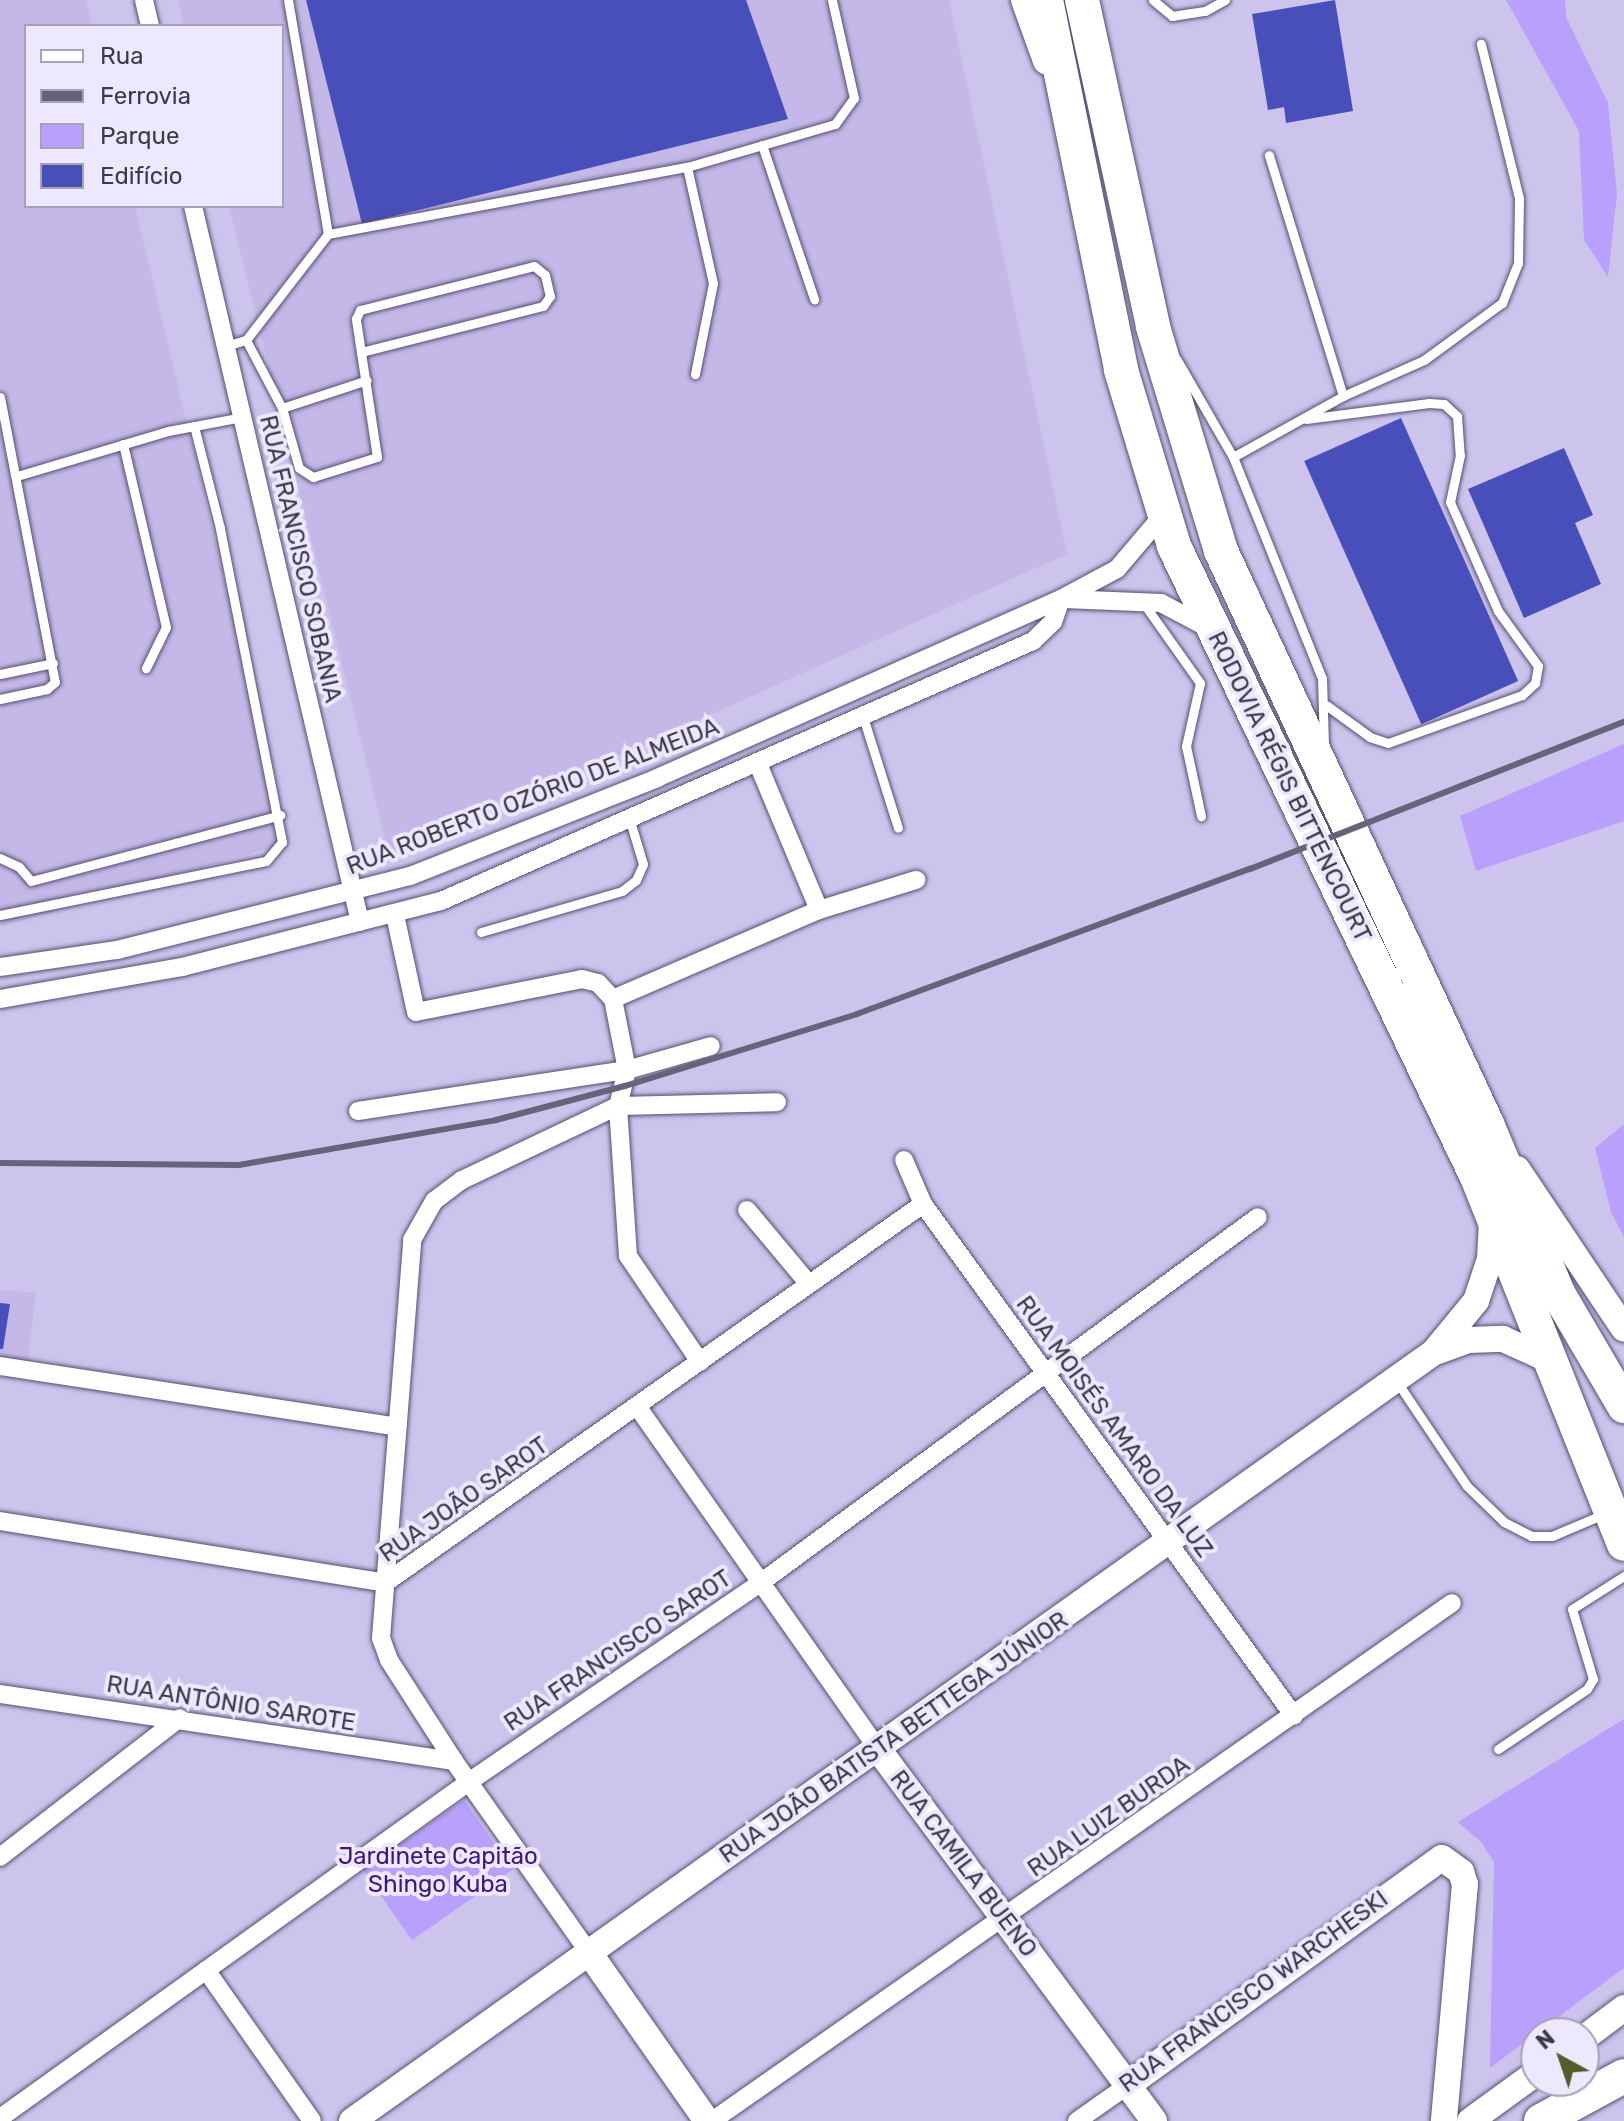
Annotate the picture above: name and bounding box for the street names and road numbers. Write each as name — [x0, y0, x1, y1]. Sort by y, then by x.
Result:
street label: RUA FRANCISCO SOBANIA — [253, 412, 347, 706]
street label: RODOVIA RÉGIS BITTENCOURT — [1201, 627, 1377, 947]
street label: RUA ROBERTO OZÓRIO DE ALMEIDA — [342, 712, 724, 882]
street label: RUA MOISÉS AMARO DA LUZ — [1009, 1290, 1219, 1564]
street label: RUA JOÃO SAROT — [374, 1431, 554, 1569]
street label: RUA FRANCISCO SAROT — [499, 1564, 737, 1738]
street label: RUA JOÃO BATISTA BETTEGA JÚNIOR — [713, 1606, 1075, 1870]
street label: RUA ANTÔNIO SAROTE — [104, 1670, 358, 1738]
street label: RUA LUIZ BURDA — [1022, 1750, 1196, 1884]
street label: RUA CAMILA BUENO — [883, 1764, 1043, 1964]
street label: RUA FRANCISCO WARCHESKI — [1114, 1884, 1394, 2100]

